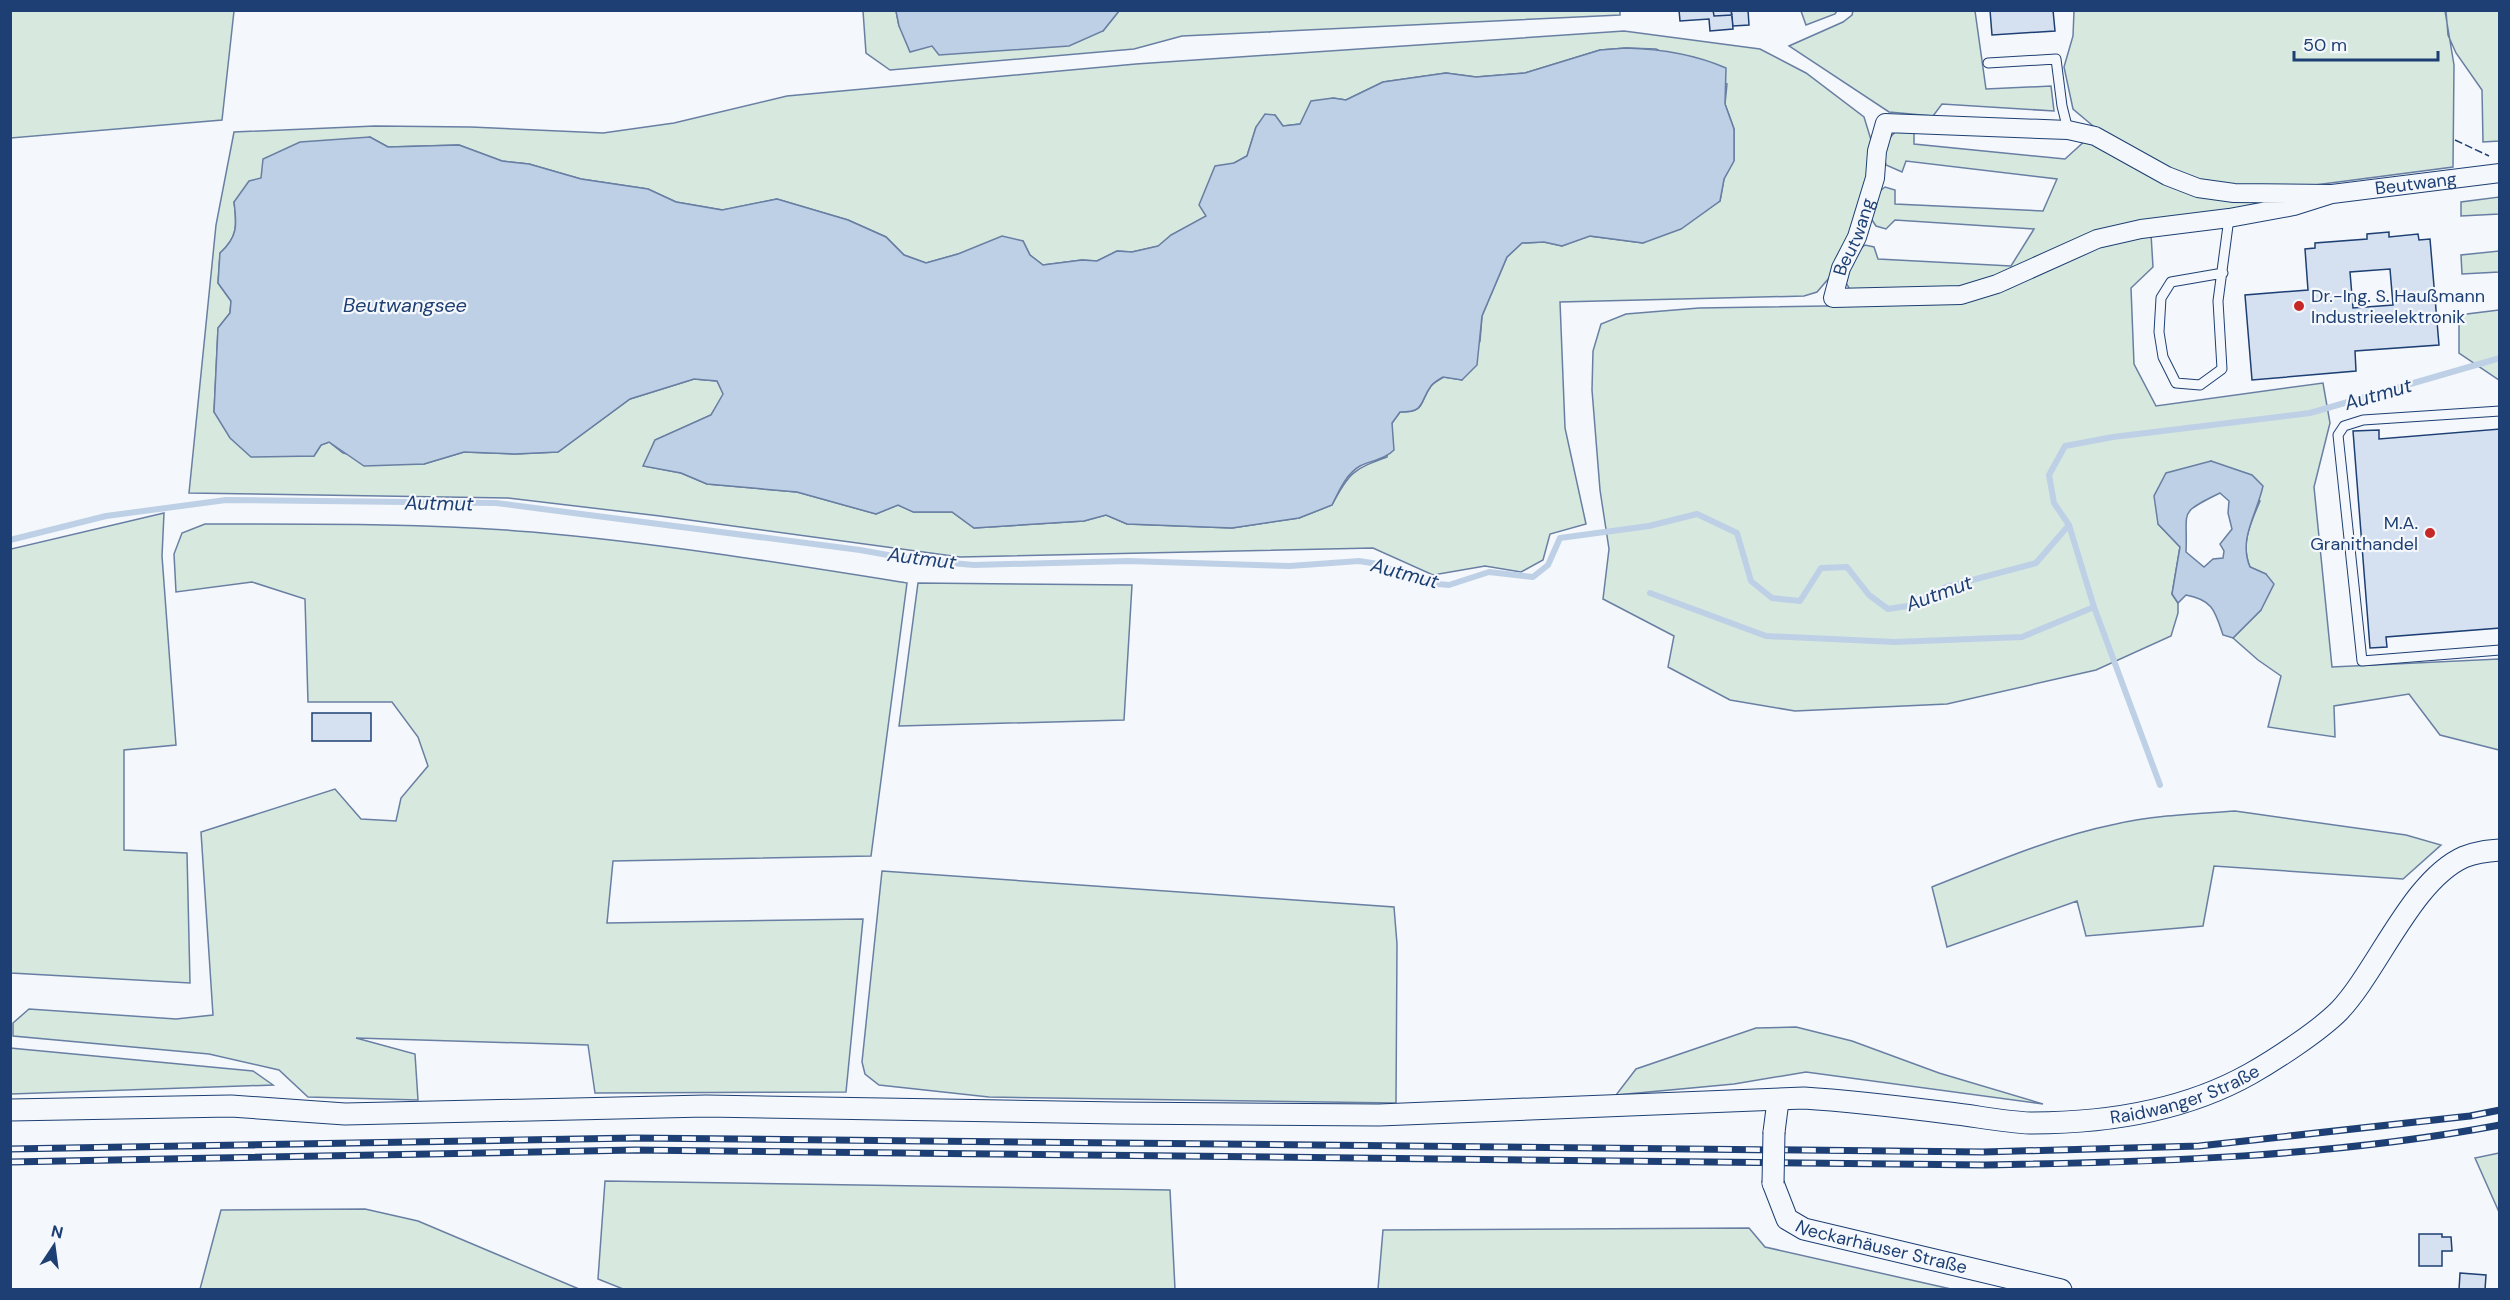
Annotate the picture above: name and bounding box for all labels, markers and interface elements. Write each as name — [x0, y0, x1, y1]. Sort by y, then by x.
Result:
scale bar — [2294, 24, 2438, 62]
text: 50 m — [2303, 33, 2347, 57]
street label: Beutwang — [2373, 167, 2458, 201]
street label: Beutwang — [1828, 195, 1880, 278]
place label: Dr.-Ing. S. Haußmann Industrieelektronik — [2311, 284, 2485, 329]
water label: Beutwangsee — [343, 292, 467, 318]
marker: Dr.-Ing. S. Haußmann Industrieelektronik — [2292, 299, 2306, 313]
water label: Autmut — [2340, 372, 2415, 416]
water label: Autmut — [403, 489, 474, 517]
place label: M.A. Granithandel — [2310, 511, 2418, 556]
marker: M.A. Granithandel — [2423, 526, 2437, 540]
water label: Autmut — [885, 541, 958, 575]
water label: Autmut — [1367, 551, 1442, 595]
water label: Autmut — [1901, 569, 1976, 617]
street label: Raidwanger Straße — [2108, 1059, 2264, 1130]
street label: Neckarhäuser Straße — [1791, 1215, 1970, 1279]
north arrow — [24, 1216, 84, 1276]
text: N — [49, 1220, 65, 1243]

